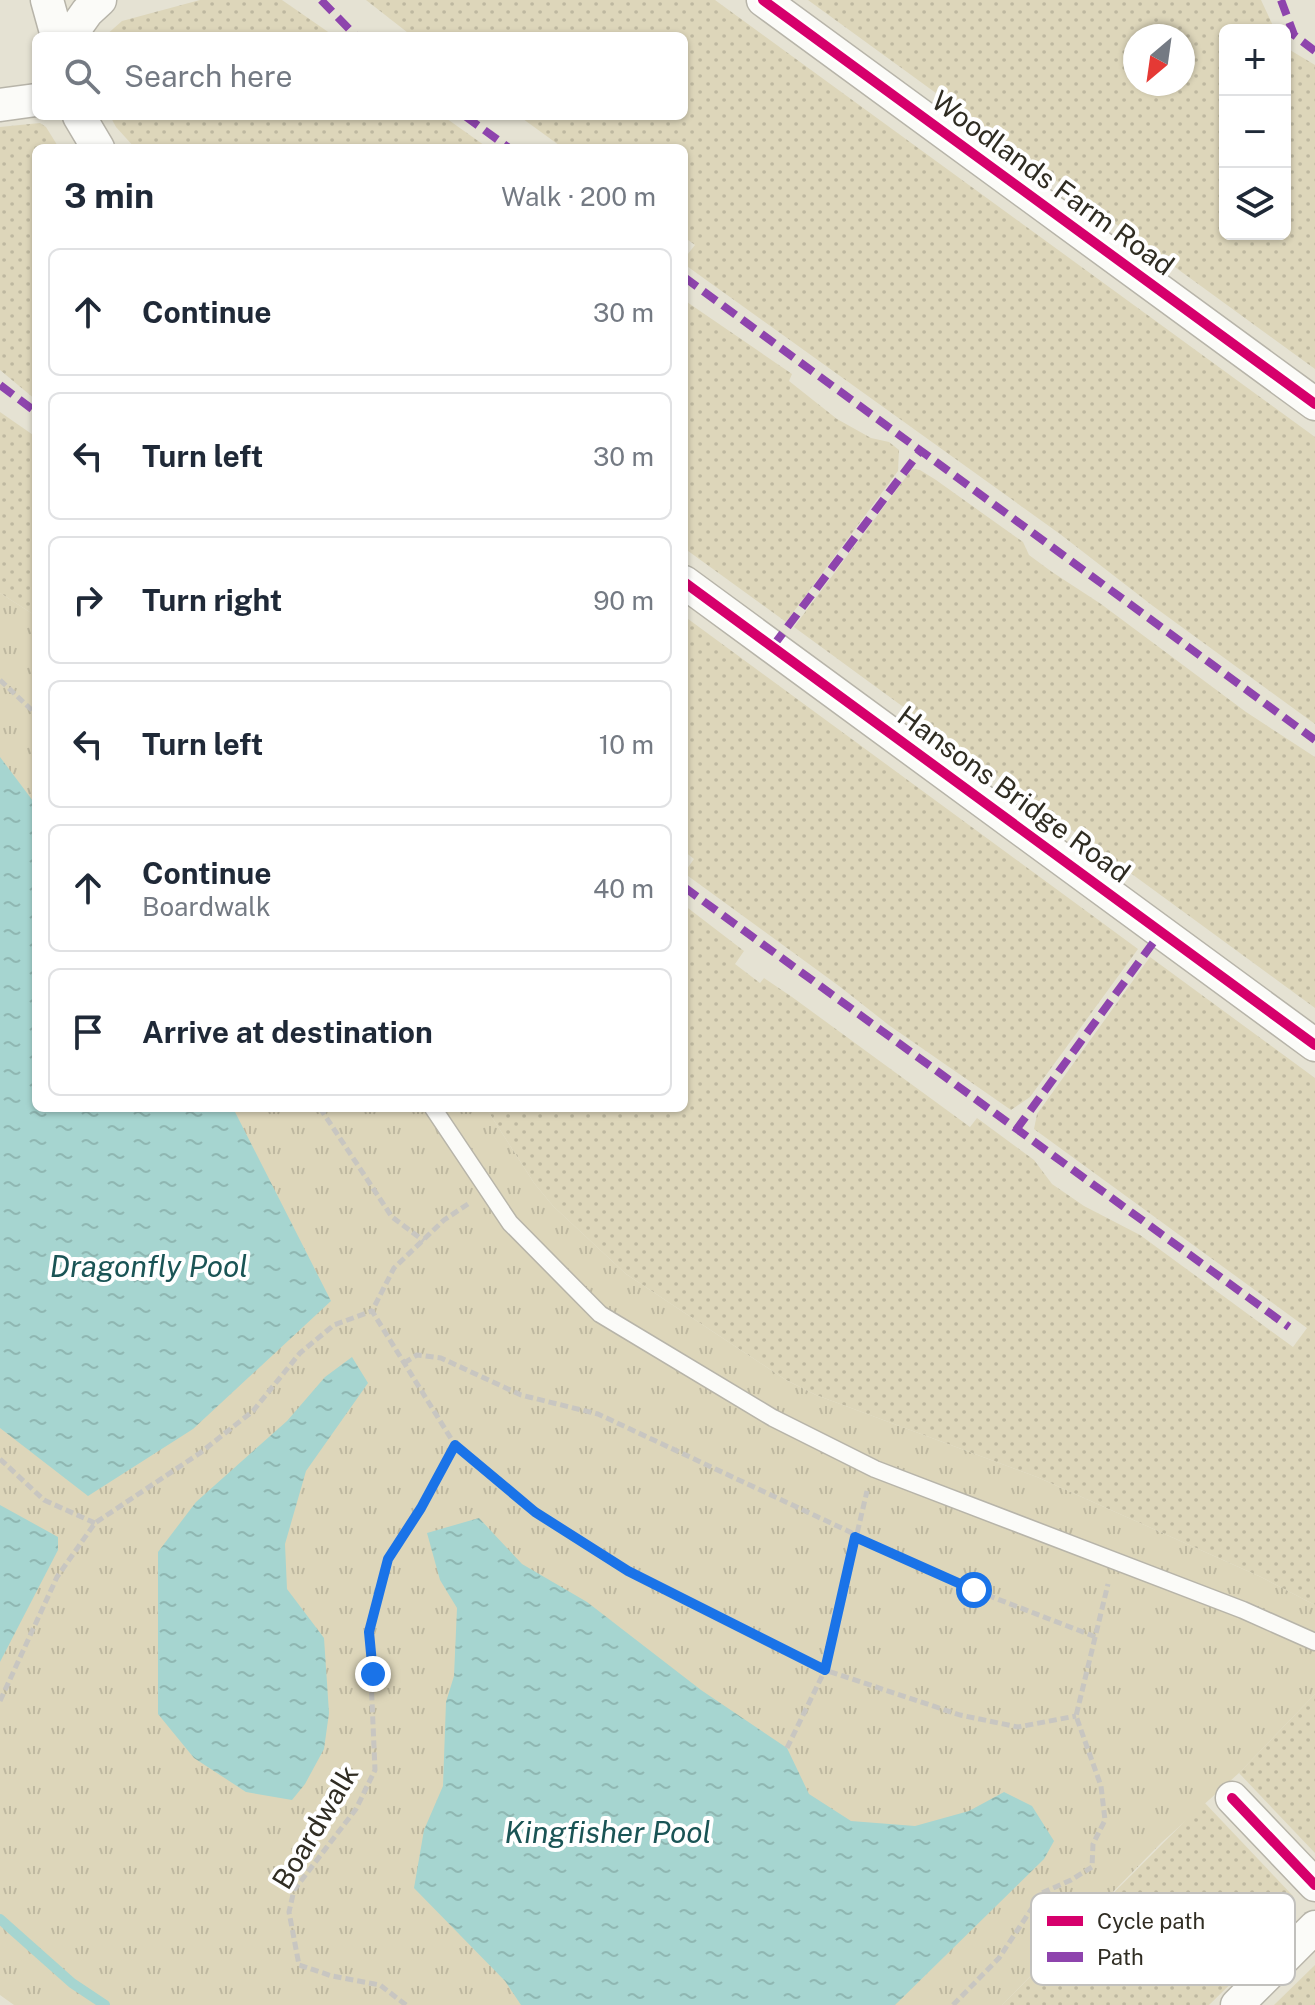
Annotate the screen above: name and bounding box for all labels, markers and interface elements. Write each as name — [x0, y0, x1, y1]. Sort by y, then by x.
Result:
north arrow — [1123, 24, 1195, 96]
map controls — [1219, 24, 1291, 240]
button: + — [1219, 24, 1291, 96]
search box — [32, 32, 688, 120]
icon: search — [60, 54, 104, 98]
text: Search here — [124, 58, 292, 94]
street label: Woodlands Farm Road — [926, 84, 1181, 282]
button: − — [1219, 96, 1291, 168]
button: layers — [1219, 168, 1291, 240]
text: 3 min — [64, 176, 154, 216]
text: Walk · 200 m — [501, 181, 656, 212]
icon: ahead — [66, 290, 110, 334]
text: Continue — [142, 294, 272, 330]
text: 30 m — [593, 297, 654, 328]
icon: left — [66, 434, 110, 478]
text: Turn left — [142, 438, 263, 474]
text: 30 m — [593, 441, 654, 472]
icon: right — [66, 578, 110, 622]
text: Turn right — [142, 582, 282, 618]
text: 90 m — [593, 585, 654, 616]
street label: Hansons Bridge Road — [892, 698, 1137, 889]
icon: left — [66, 722, 110, 766]
text: Turn left — [142, 726, 263, 762]
text: 10 m — [599, 729, 654, 760]
text: Continue — [142, 855, 272, 891]
icon: ahead — [66, 866, 110, 910]
text: 40 m — [593, 873, 654, 904]
text: Boardwalk — [142, 891, 271, 922]
icon: arrive — [66, 1010, 110, 1054]
text: Arrive at destination — [142, 1014, 433, 1050]
water label: Dragonfly Pool — [50, 1248, 248, 1284]
route start — [956, 1572, 992, 1608]
route end — [355, 1656, 391, 1692]
street label: Boardwalk — [265, 1759, 364, 1895]
water label: Kingfisher Pool — [505, 1814, 711, 1850]
legend — [1031, 1893, 1295, 1985]
text: Cycle path — [1097, 1908, 1205, 1934]
text: Path — [1097, 1944, 1144, 1970]

